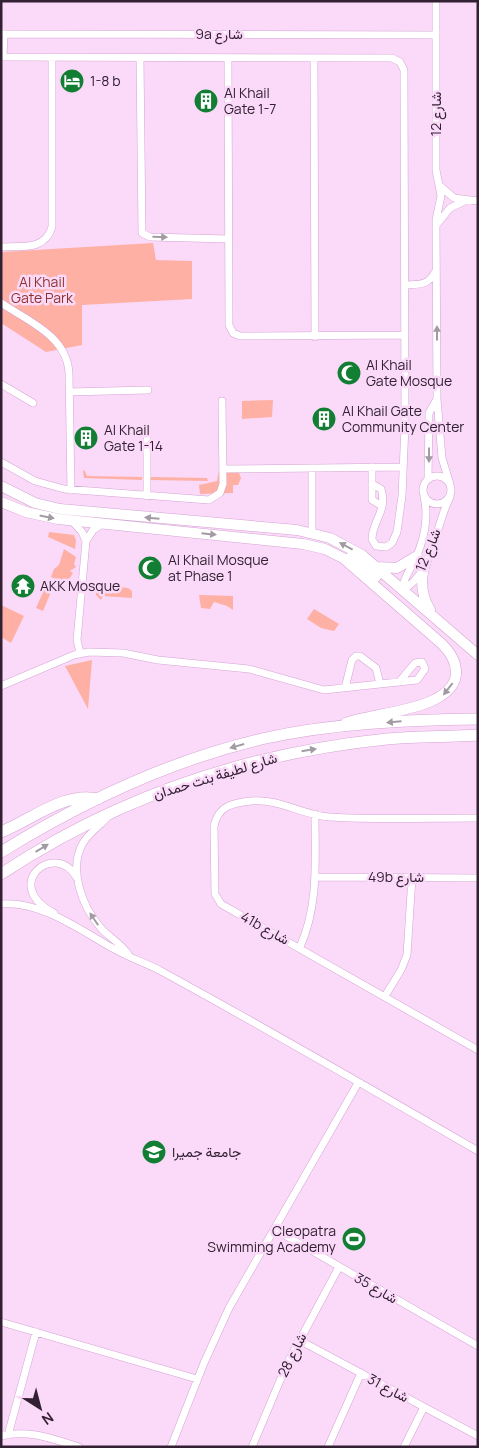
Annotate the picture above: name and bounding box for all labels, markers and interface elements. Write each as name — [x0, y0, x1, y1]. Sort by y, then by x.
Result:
street label: 9a شارع — [195, 24, 243, 45]
hotel icon: 1-8 b — [59, 68, 85, 94]
place label: 1-8 b — [90, 71, 121, 90]
place label: Al Khail Gate 1-7 — [224, 83, 276, 118]
building icon: Al Khail Gate 1-7 — [193, 88, 219, 114]
street label: شارع 12 — [426, 92, 447, 136]
one-way arrow — [152, 234, 168, 242]
park label: Al Khail Gate Park — [11, 272, 74, 307]
one-way arrow — [433, 324, 441, 340]
place label: Al Khail Gate Mosque — [366, 355, 452, 390]
mosque icon: Al Khail Gate Mosque — [336, 360, 362, 386]
place label: Al Khail Gate Community Center — [342, 401, 464, 436]
building icon: Al Khail Gate Community Center — [311, 406, 337, 432]
place label: Al Khail Gate 1-14 — [104, 420, 163, 455]
building icon: Al Khail Gate 1-14 — [73, 425, 99, 451]
one-way arrow — [425, 448, 433, 464]
one-way arrow — [40, 514, 56, 522]
one-way arrow — [143, 514, 159, 522]
street label: شارع 12 — [410, 526, 447, 575]
one-way arrow — [201, 530, 217, 538]
one-way arrow — [339, 542, 353, 550]
place label: Al Khail Mosque at Phase 1 — [168, 550, 269, 585]
mosque icon: Al Khail Mosque at Phase 1 — [137, 555, 163, 581]
temple icon: AKK Mosque — [10, 573, 36, 599]
place label: AKK Mosque — [40, 576, 120, 595]
one-way arrow — [443, 682, 454, 695]
one-way arrow — [386, 718, 402, 726]
one-way arrow — [230, 742, 245, 750]
one-way arrow — [301, 746, 317, 754]
street label: شارع لطيفة بنت حمدان — [150, 748, 280, 805]
one-way arrow — [36, 843, 49, 853]
street label: 49b شارع — [368, 867, 424, 888]
street label: 41b شارع — [236, 906, 293, 950]
one-way arrow — [90, 912, 99, 925]
school or university icon: جامعة جميرا — [141, 1139, 167, 1165]
place label: جامعة جميرا — [172, 1142, 241, 1161]
place label: Cleopatra Swimming Academy — [207, 1221, 337, 1256]
sports icon: Cleopatra Swimming Academy — [341, 1226, 367, 1252]
street label: شارع 35 — [350, 1268, 401, 1309]
street label: شارع 28 — [273, 1329, 312, 1381]
street label: شارع 31 — [363, 1369, 412, 1408]
north arrow — [15, 1383, 65, 1433]
text: N — [38, 1408, 58, 1430]

